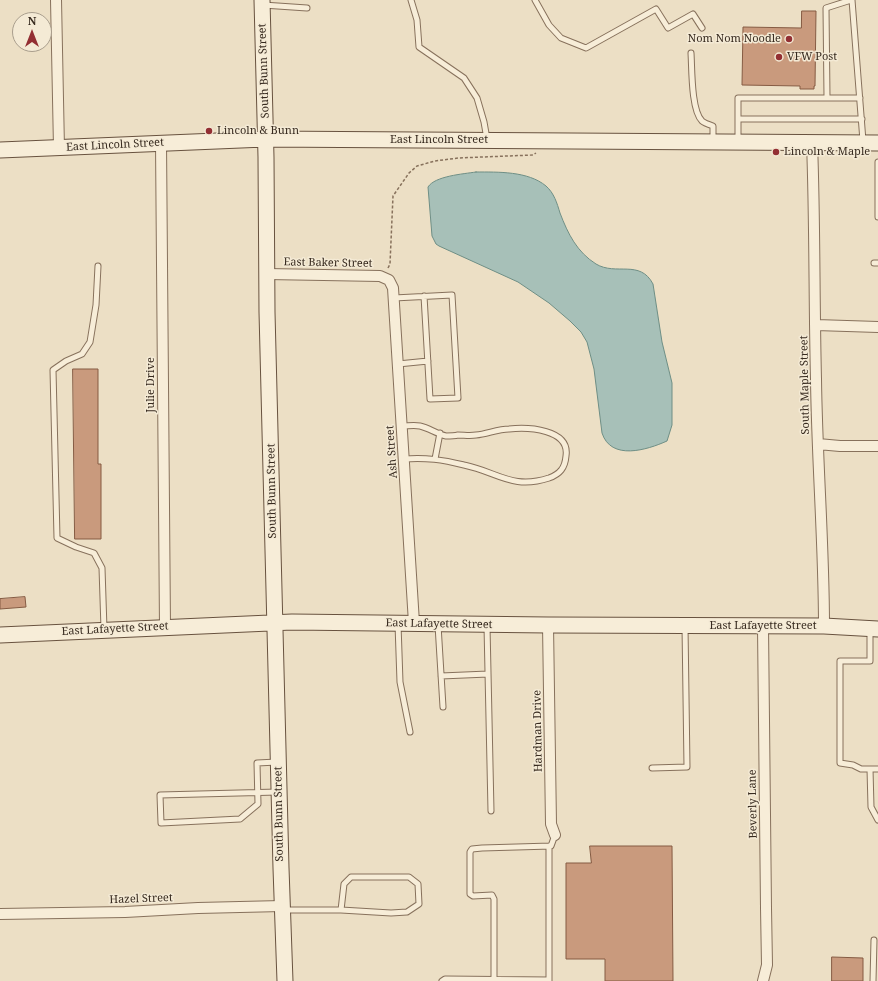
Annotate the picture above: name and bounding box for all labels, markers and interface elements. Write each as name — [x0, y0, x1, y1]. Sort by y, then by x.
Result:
north arrow — [12, 12, 52, 52]
text: N — [28, 13, 36, 28]
street label: South Bunn Street — [256, 23, 272, 119]
place label: Nom Nom Noodle — [688, 32, 781, 46]
marker: Nom Nom Noodle — [784, 34, 794, 44]
place label: VFW Post — [787, 50, 837, 64]
marker: VFW Post — [774, 52, 784, 62]
place label: Lincoln & Bunn — [217, 124, 299, 138]
marker: Lincoln & Bunn — [204, 126, 214, 136]
street label: East Lincoln Street — [390, 133, 488, 147]
street label: East Lincoln Street — [66, 136, 164, 154]
place label: Lincoln & Maple — [784, 145, 870, 159]
marker: Lincoln & Maple — [771, 147, 781, 157]
street label: East Baker Street — [283, 256, 373, 270]
street label: South Maple Street — [798, 335, 812, 435]
street label: Julie Drive — [144, 357, 158, 413]
street label: Ash Street — [384, 425, 400, 479]
street label: South Bunn Street — [265, 443, 279, 539]
street label: East Lafayette Street — [385, 616, 493, 632]
street label: East Lafayette Street — [709, 619, 817, 633]
street label: East Lafayette Street — [61, 620, 169, 638]
street label: Hardman Drive — [531, 690, 545, 772]
street label: South Bunn Street — [272, 766, 286, 862]
street label: Beverly Lane — [746, 769, 760, 839]
street label: Hazel Street — [109, 891, 173, 907]

